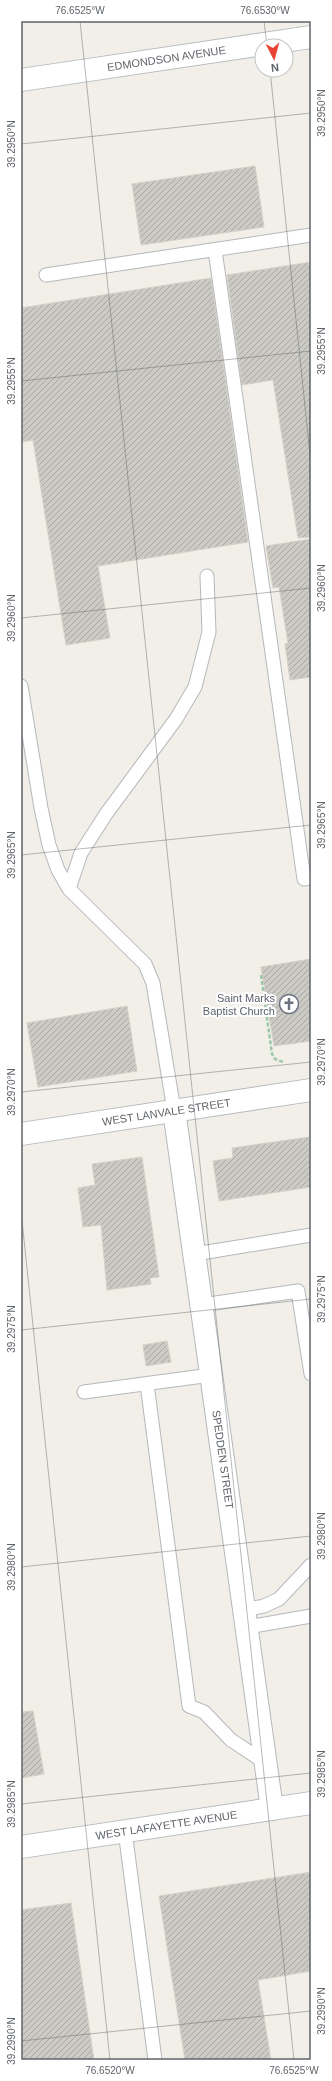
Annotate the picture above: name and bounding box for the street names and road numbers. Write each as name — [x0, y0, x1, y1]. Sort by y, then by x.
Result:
street label: EDMONDSON AVENUE — [106, 44, 227, 73]
street label: WEST LANVALE STREET — [101, 1096, 232, 1128]
street label: SPEDDEN STREET — [210, 1409, 236, 1510]
street label: WEST LAFAYETTE AVENUE — [95, 1808, 238, 1842]

